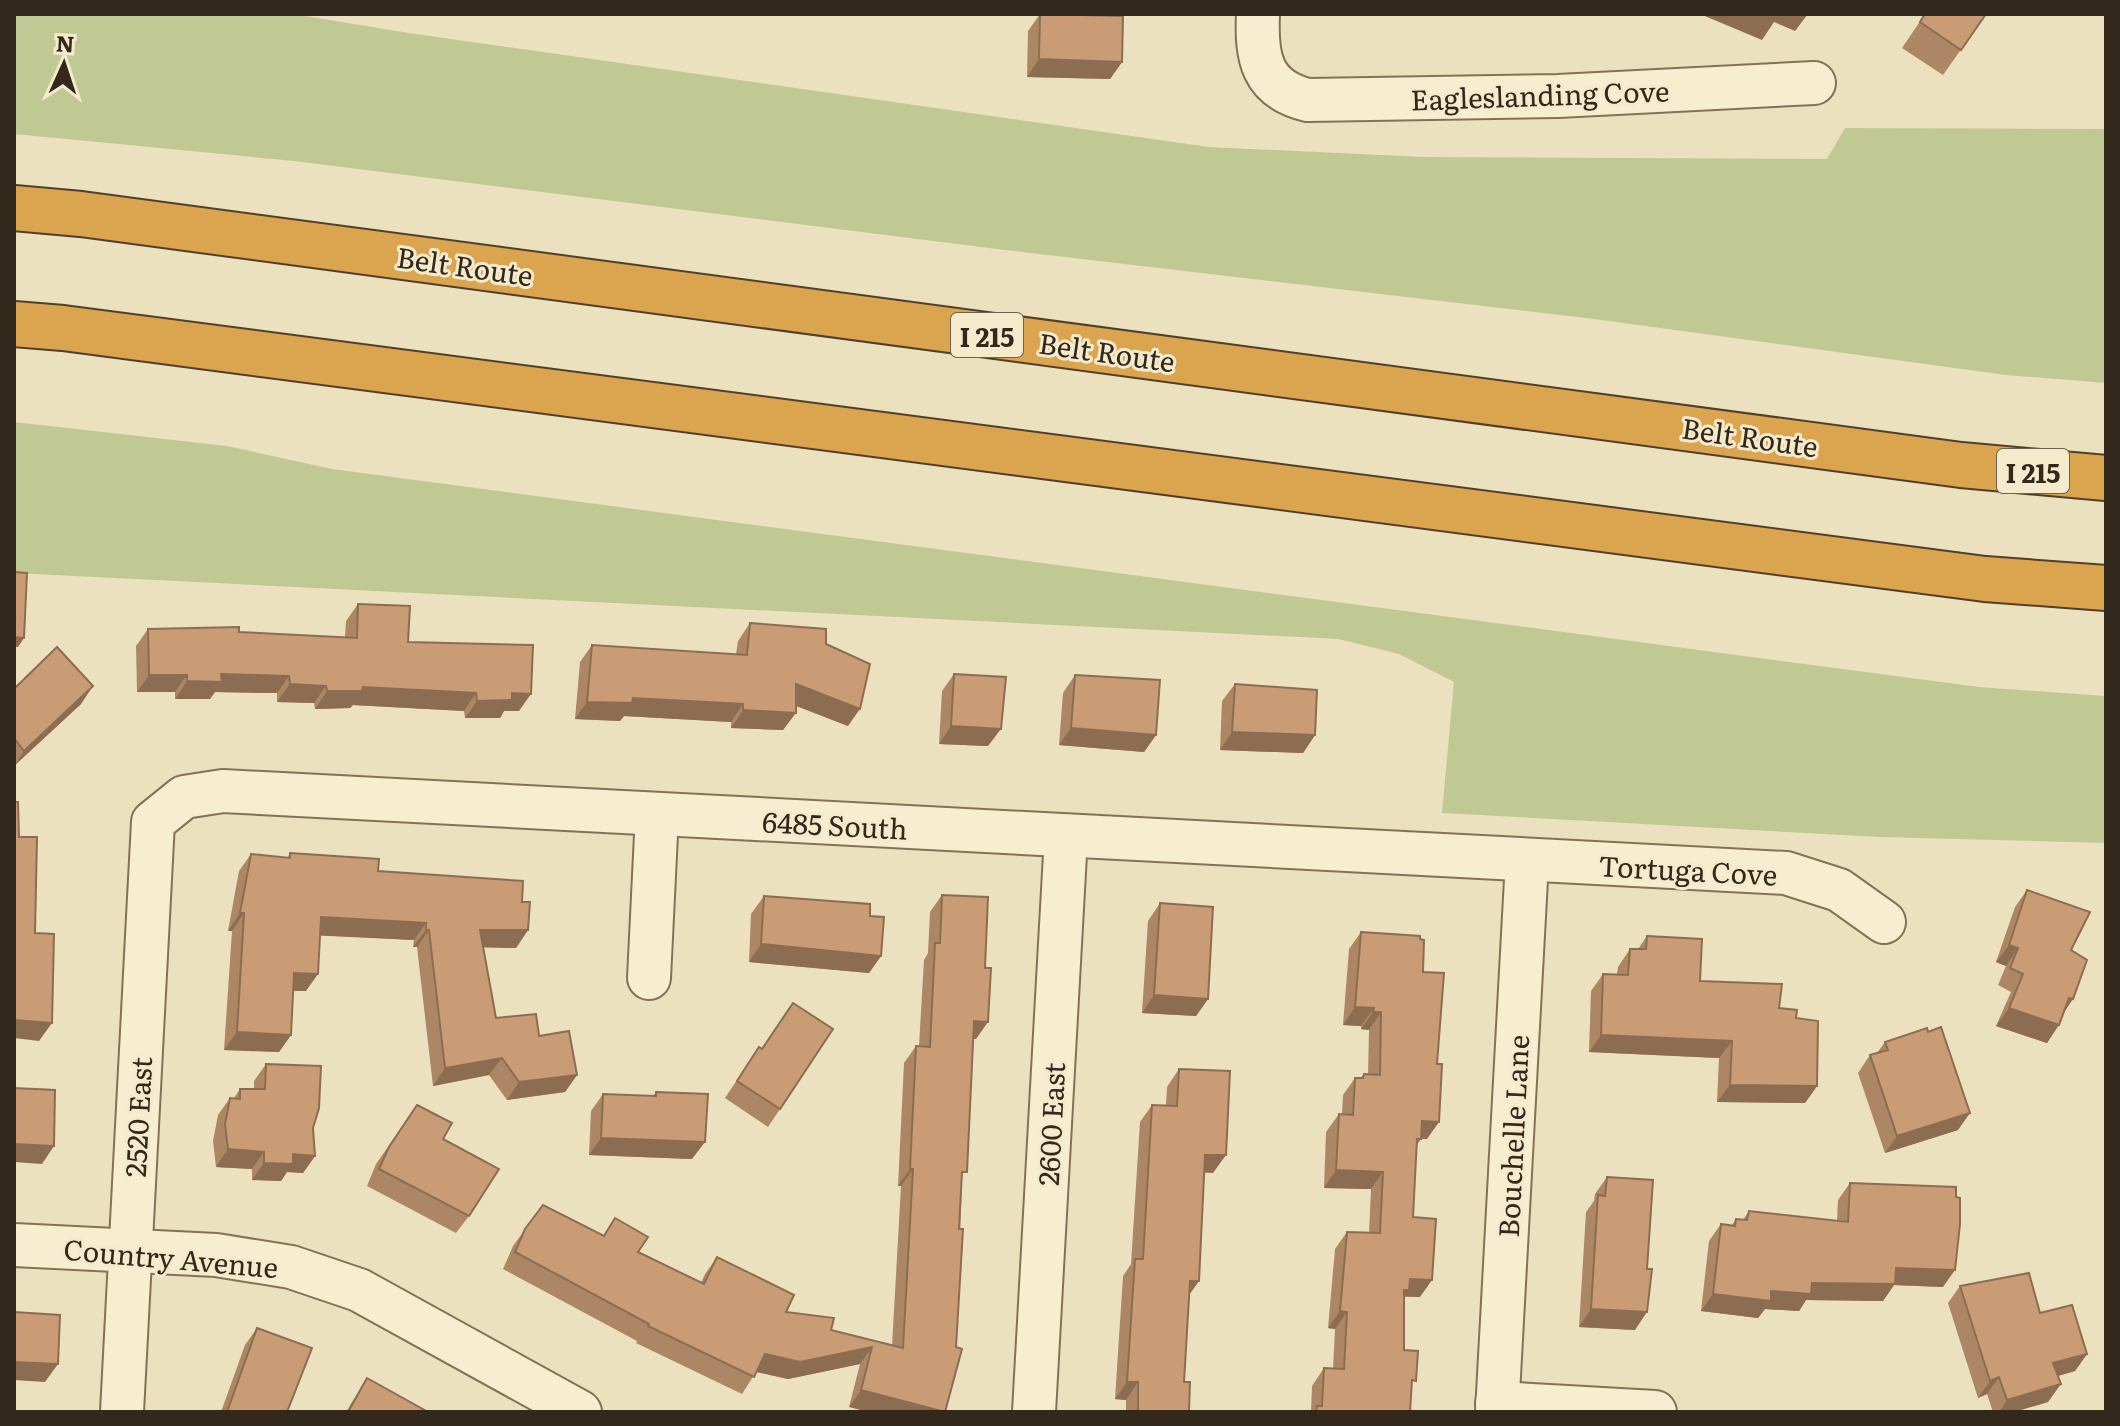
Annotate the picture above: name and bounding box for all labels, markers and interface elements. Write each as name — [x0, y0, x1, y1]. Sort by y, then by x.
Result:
north arrow — [24, 24, 104, 104]
text: N — [55, 26, 75, 59]
street label: Eagleslanding Cove — [1410, 68, 1670, 120]
street label: Belt Route — [394, 235, 536, 295]
road number: I 215 — [951, 313, 1023, 357]
street label: Belt Route — [1036, 321, 1178, 381]
street label: Belt Route — [1679, 406, 1821, 466]
road number: I 215 — [1997, 449, 2069, 493]
street label: 6485 South — [761, 799, 909, 849]
street label: Tortuga Cove — [1598, 843, 1778, 895]
street label: Bouchelle Lane — [1486, 1034, 1538, 1238]
street label: 2520 East — [113, 1055, 161, 1178]
street label: 2600 East — [1026, 1061, 1074, 1187]
street label: Country Avenue — [62, 1227, 280, 1287]

